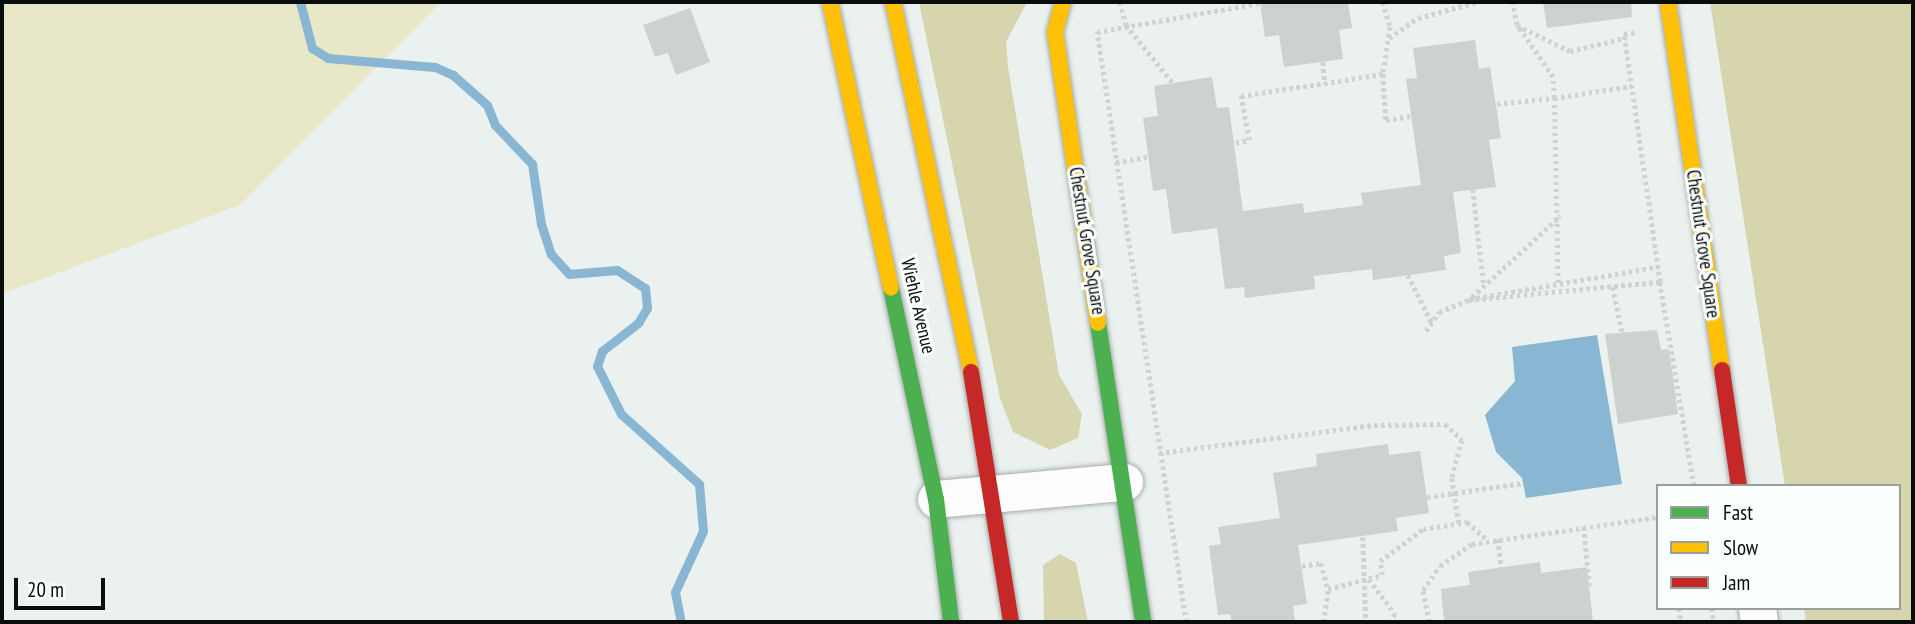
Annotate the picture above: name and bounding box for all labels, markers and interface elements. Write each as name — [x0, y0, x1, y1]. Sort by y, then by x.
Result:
street label: Chestnut Grove Square — [1064, 165, 1110, 317]
street label: Chestnut Grove Square — [1681, 168, 1725, 320]
street label: Wiehle Avenue — [896, 256, 940, 356]
legend — [1656, 484, 1901, 610]
text: Fast — [1723, 499, 1753, 526]
text: Slow — [1723, 534, 1758, 561]
scale bar — [18, 564, 108, 608]
text: Jam — [1723, 569, 1750, 596]
text: 20 m — [27, 576, 64, 603]

